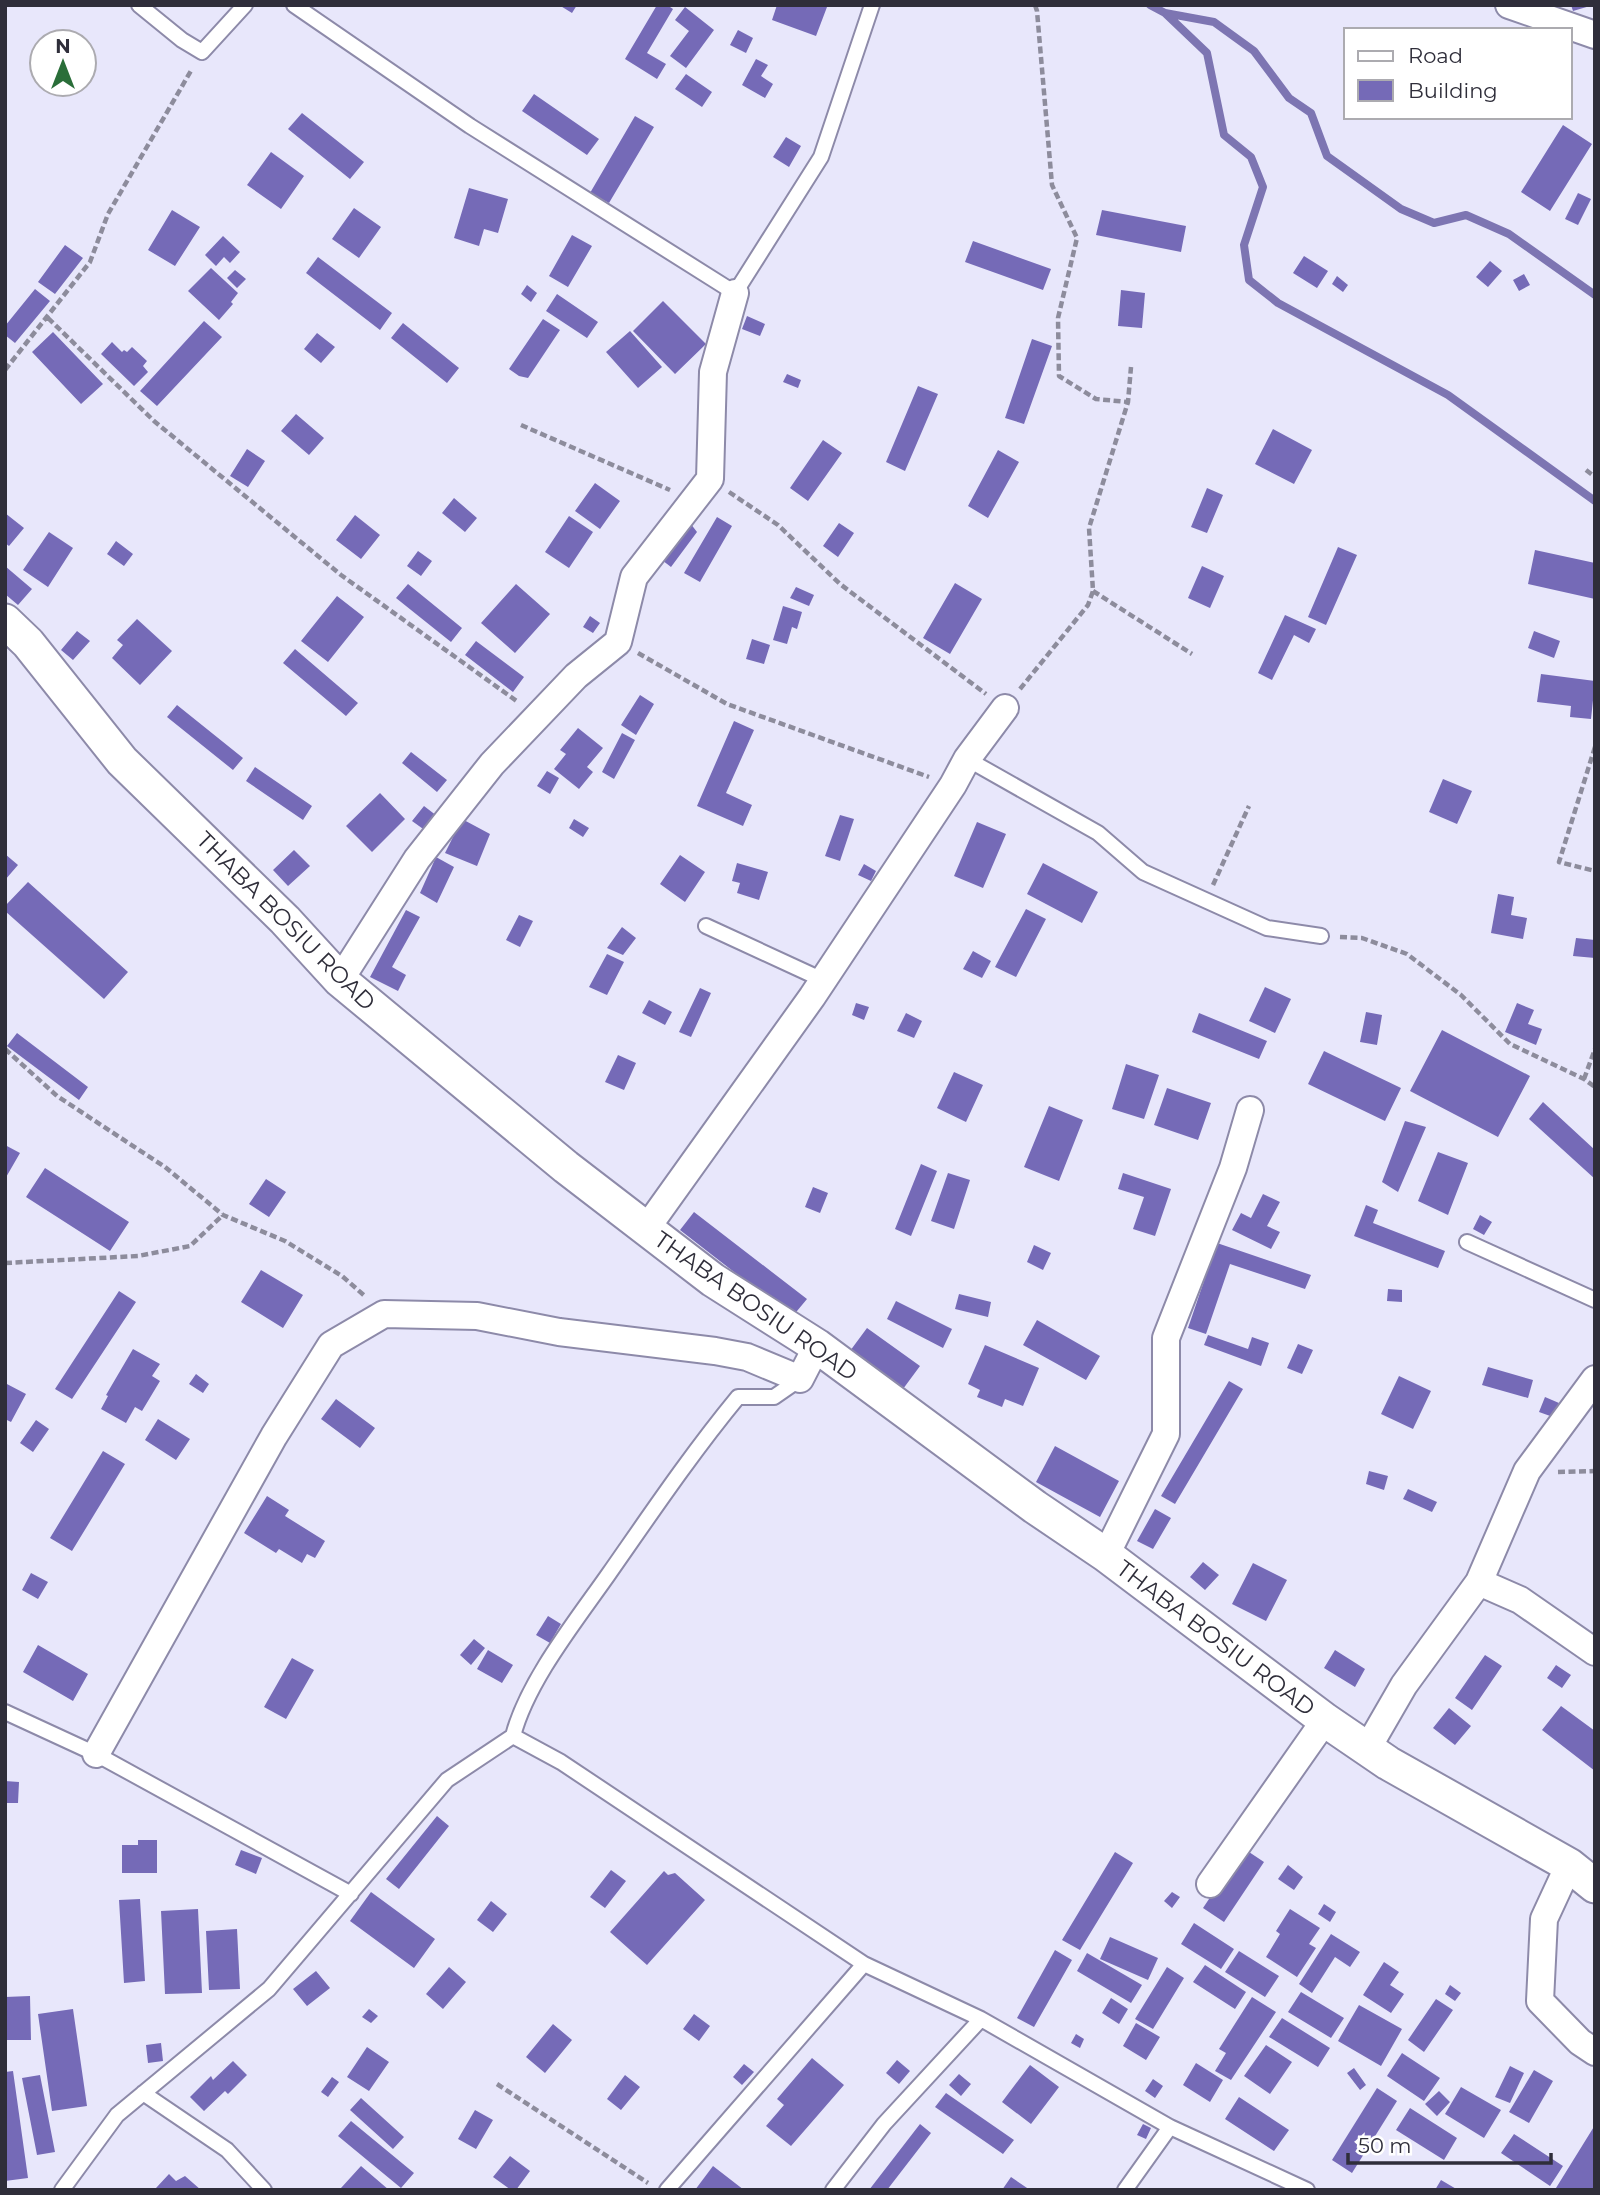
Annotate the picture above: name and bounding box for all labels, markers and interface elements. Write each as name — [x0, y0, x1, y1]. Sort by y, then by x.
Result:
north arrow — [28, 28, 98, 98]
legend — [1344, 28, 1572, 119]
text: N — [55, 35, 71, 58]
text: Road — [1408, 43, 1463, 68]
text: Building — [1408, 78, 1498, 103]
street label: THABA BOSIU ROAD — [191, 826, 381, 1016]
street label: THABA BOSIU ROAD — [649, 1225, 863, 1387]
street label: THABA BOSIU ROAD — [1111, 1554, 1321, 1722]
scale bar — [1348, 2122, 1551, 2166]
text: 50 m — [1358, 2133, 1412, 2158]

